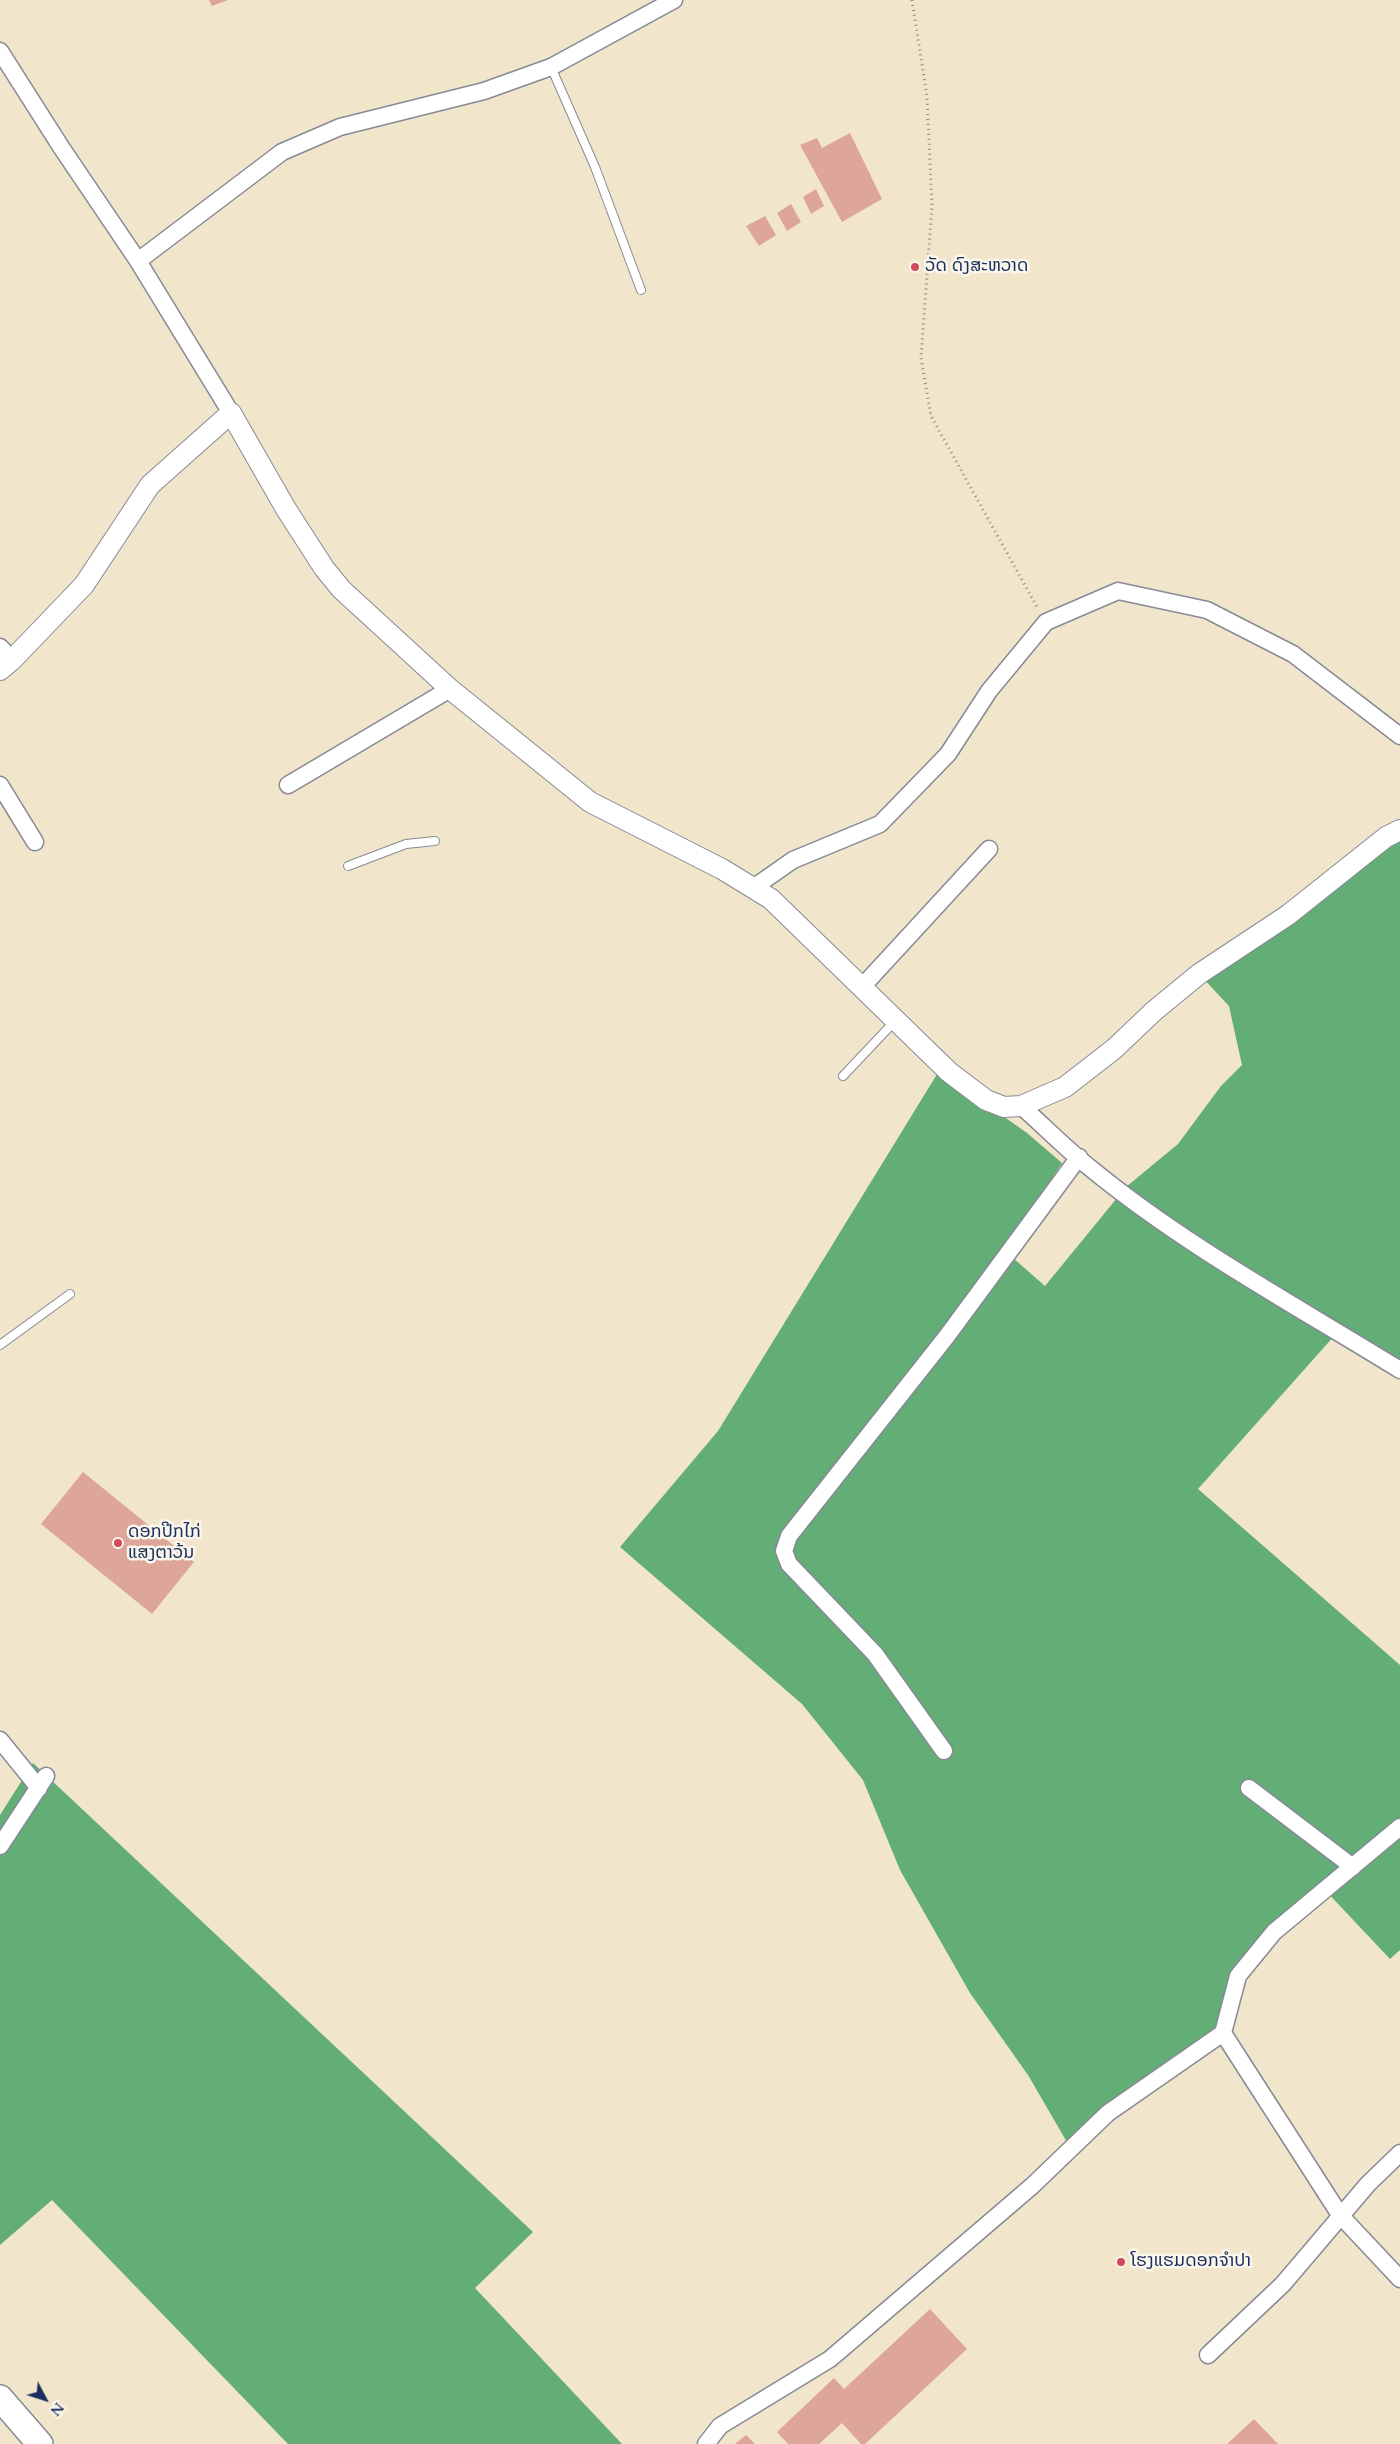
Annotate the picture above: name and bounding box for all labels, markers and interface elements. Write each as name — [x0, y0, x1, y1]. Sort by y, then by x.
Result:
place label: ວັດ ດົງສະຫວາດ — [925, 256, 1028, 278]
marker: ວັດ ດົງສະຫວາດ — [909, 261, 921, 273]
place label: ດອກປີກໄກ່ ແສງຕາວ້ນ — [128, 1522, 201, 1565]
marker: ດອກປີກໄກ່ ແສງຕາວ້ນ — [112, 1537, 124, 1549]
place label: ໂຮງແຮມດອກຈຳປາ — [1131, 2251, 1251, 2273]
marker: ໂຮງແຮມດອກຈຳປາ — [1115, 2256, 1127, 2268]
north arrow — [20, 2374, 70, 2424]
text: N — [46, 2398, 68, 2420]

